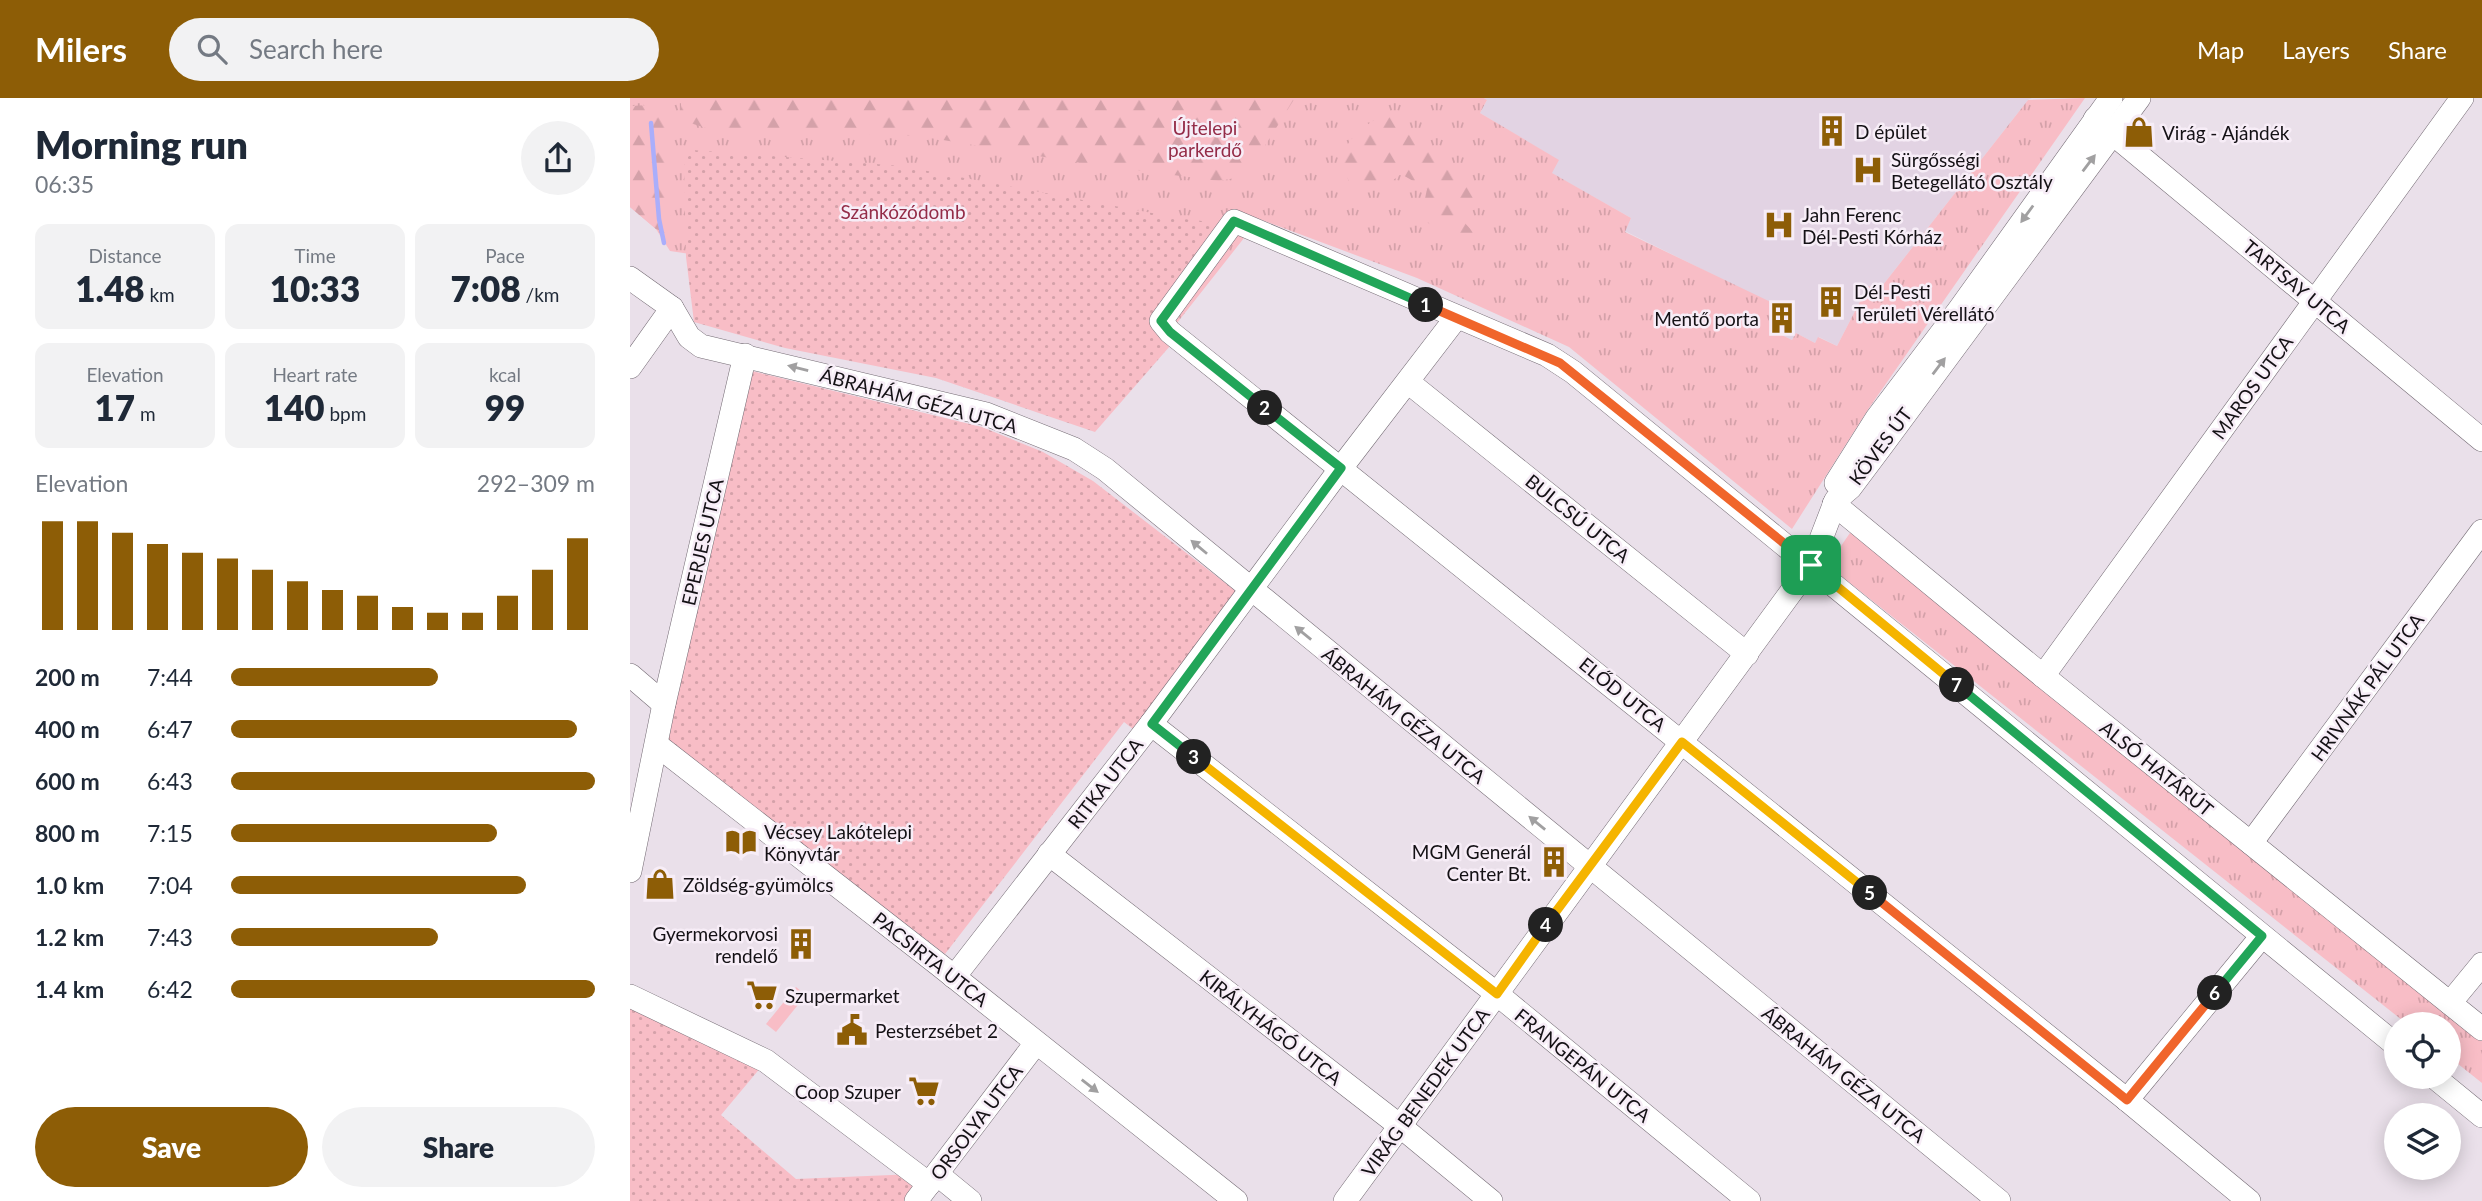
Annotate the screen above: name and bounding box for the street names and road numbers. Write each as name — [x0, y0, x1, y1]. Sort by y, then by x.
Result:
street label: TARTSAY UTCA — [2239, 234, 2355, 338]
street label: MAROS UTCA — [2207, 330, 2297, 443]
street label: ÁBRAHÁM GÉZA UTCA — [818, 363, 1020, 437]
street label: KÖVES ÚT — [1843, 403, 1917, 489]
street label: BULCSÚ UTCA — [1521, 469, 1635, 567]
street label: EPERJES UTCA — [676, 476, 728, 608]
street label: HRIVNÁK PÁL UTCA — [2306, 609, 2428, 765]
street label: ÁBRAHÁM GÉZA UTCA — [1318, 642, 1490, 788]
street label: ELŐD UTCA — [1575, 652, 1671, 736]
street label: ALSÓ HATÁRÚT — [2096, 715, 2218, 821]
street label: RITKA UTCA — [1063, 733, 1147, 833]
street label: PACSIRTA UTCA — [869, 907, 993, 1011]
street label: KIRÁLYHÁGÓ UTCA — [1196, 964, 1347, 1090]
street label: ÁBRAHÁM GÉZA UTCA — [1758, 1001, 1930, 1147]
street label: VIRÁG BENEDEK UTCA — [1356, 1003, 1494, 1181]
street label: FRANGEPÁN UTCA — [1511, 1003, 1656, 1127]
street label: ORSOLYA UTCA — [925, 1060, 1027, 1184]

